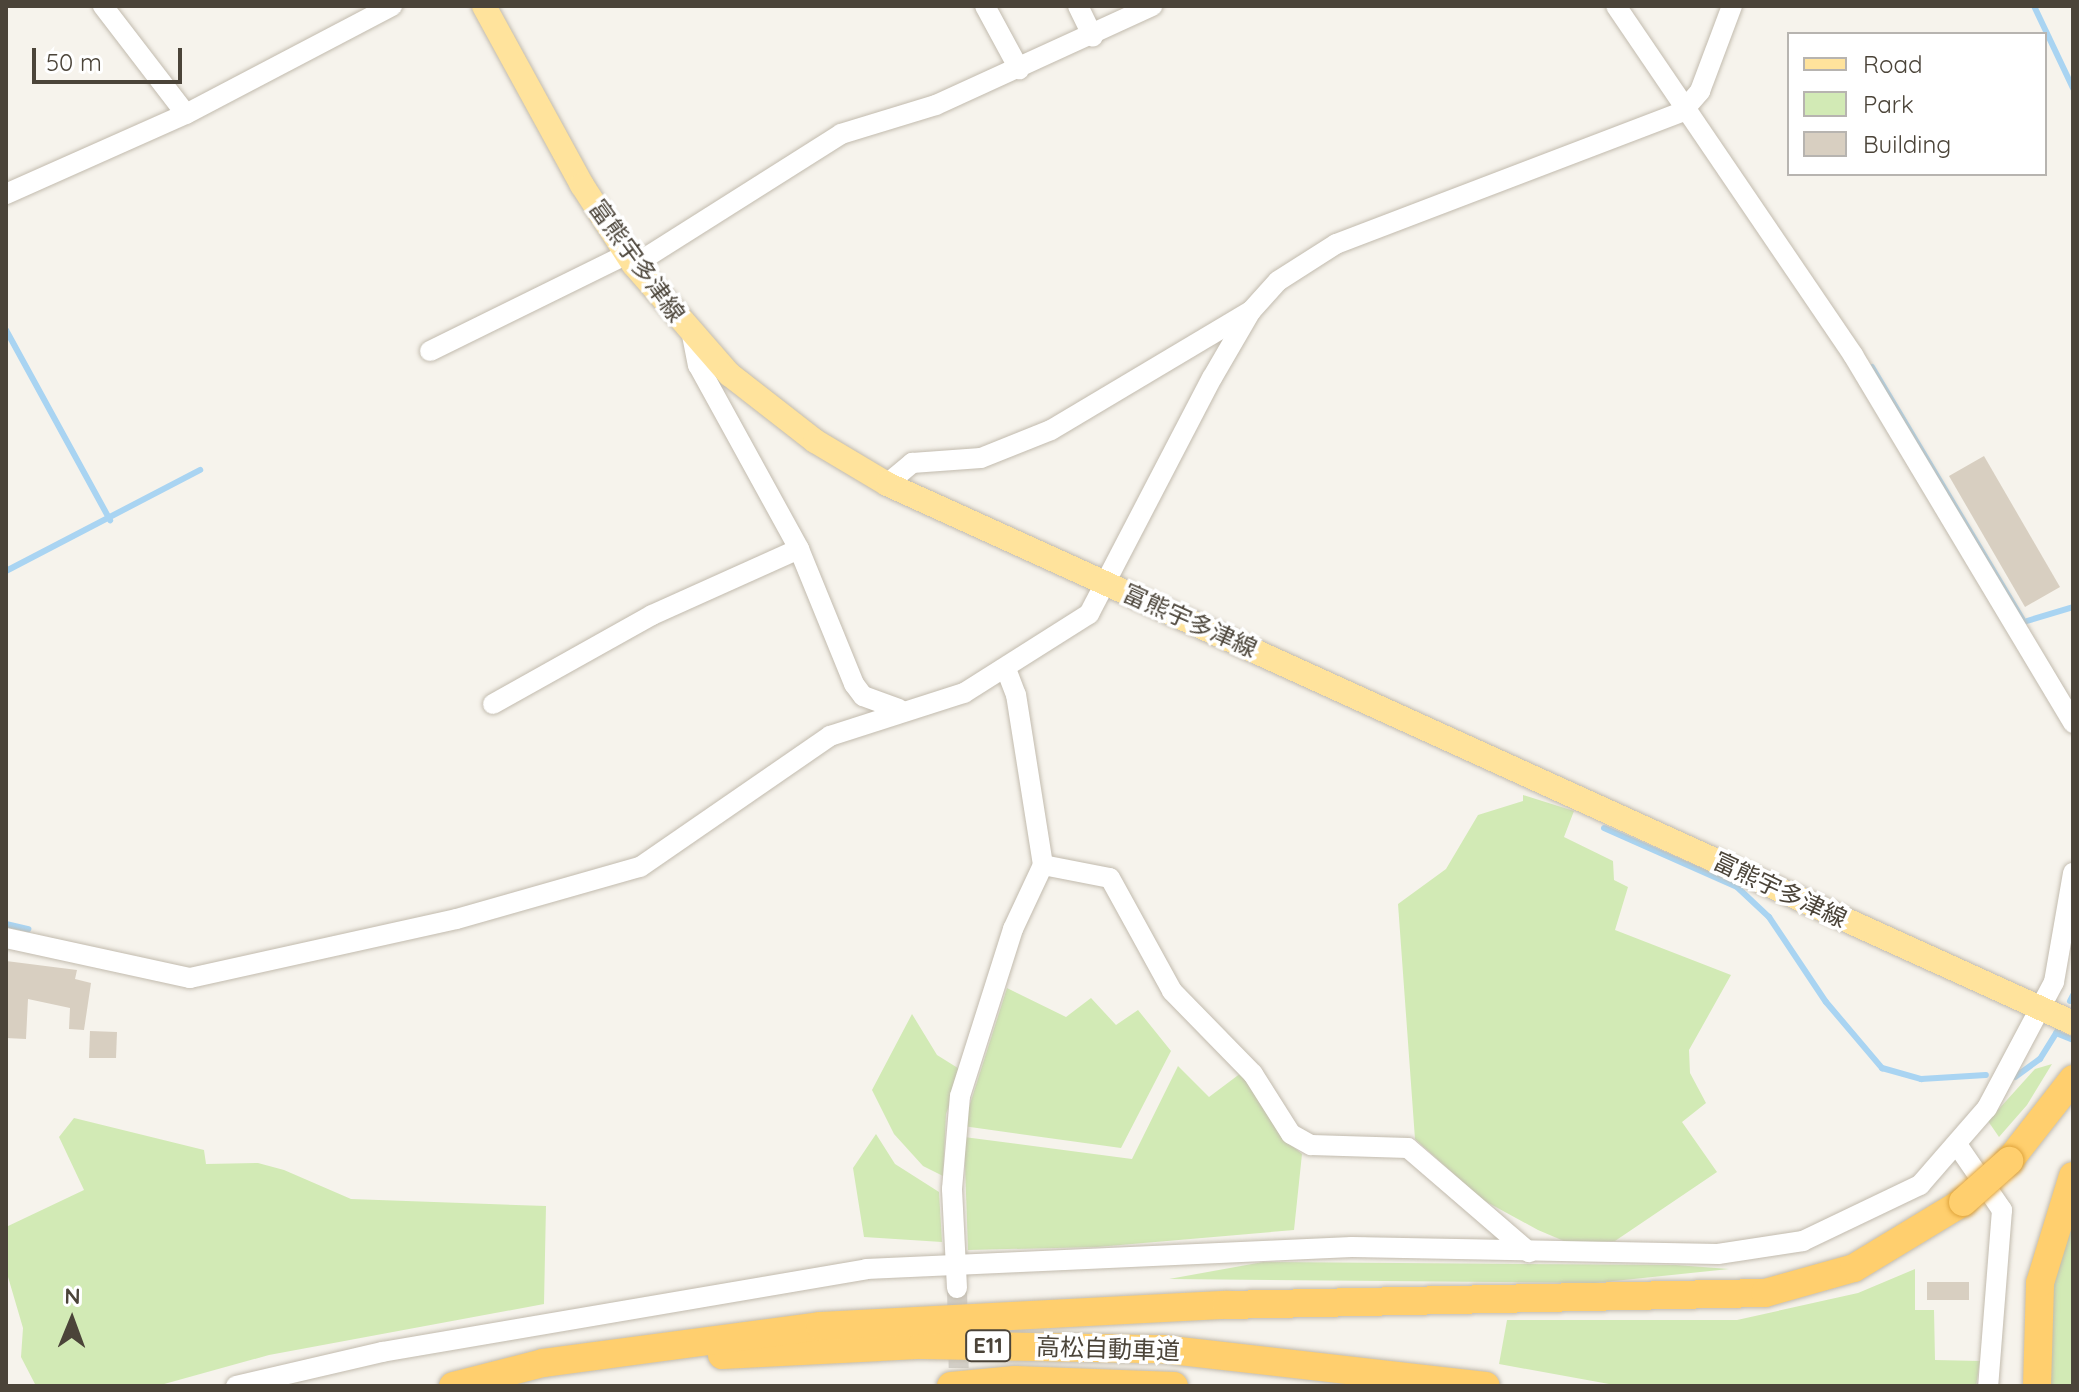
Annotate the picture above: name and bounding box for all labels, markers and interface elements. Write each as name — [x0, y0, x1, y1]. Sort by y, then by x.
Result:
scale bar — [36, 32, 186, 82]
legend — [1787, 32, 2047, 176]
text: 50 m — [46, 47, 102, 77]
text: Road — [1863, 49, 1923, 79]
text: Park — [1863, 89, 1914, 119]
text: Building — [1863, 129, 1951, 159]
street label: 富熊宇多津線 — [583, 194, 691, 328]
street label: 富熊宇多津線 — [1118, 579, 1262, 663]
street label: 富熊宇多津線 — [1709, 847, 1851, 933]
north arrow — [32, 1280, 112, 1360]
text: N — [64, 1282, 81, 1310]
road number: E11 — [964, 1328, 1012, 1364]
street label: 高松自動車道 — [1036, 1332, 1180, 1366]

